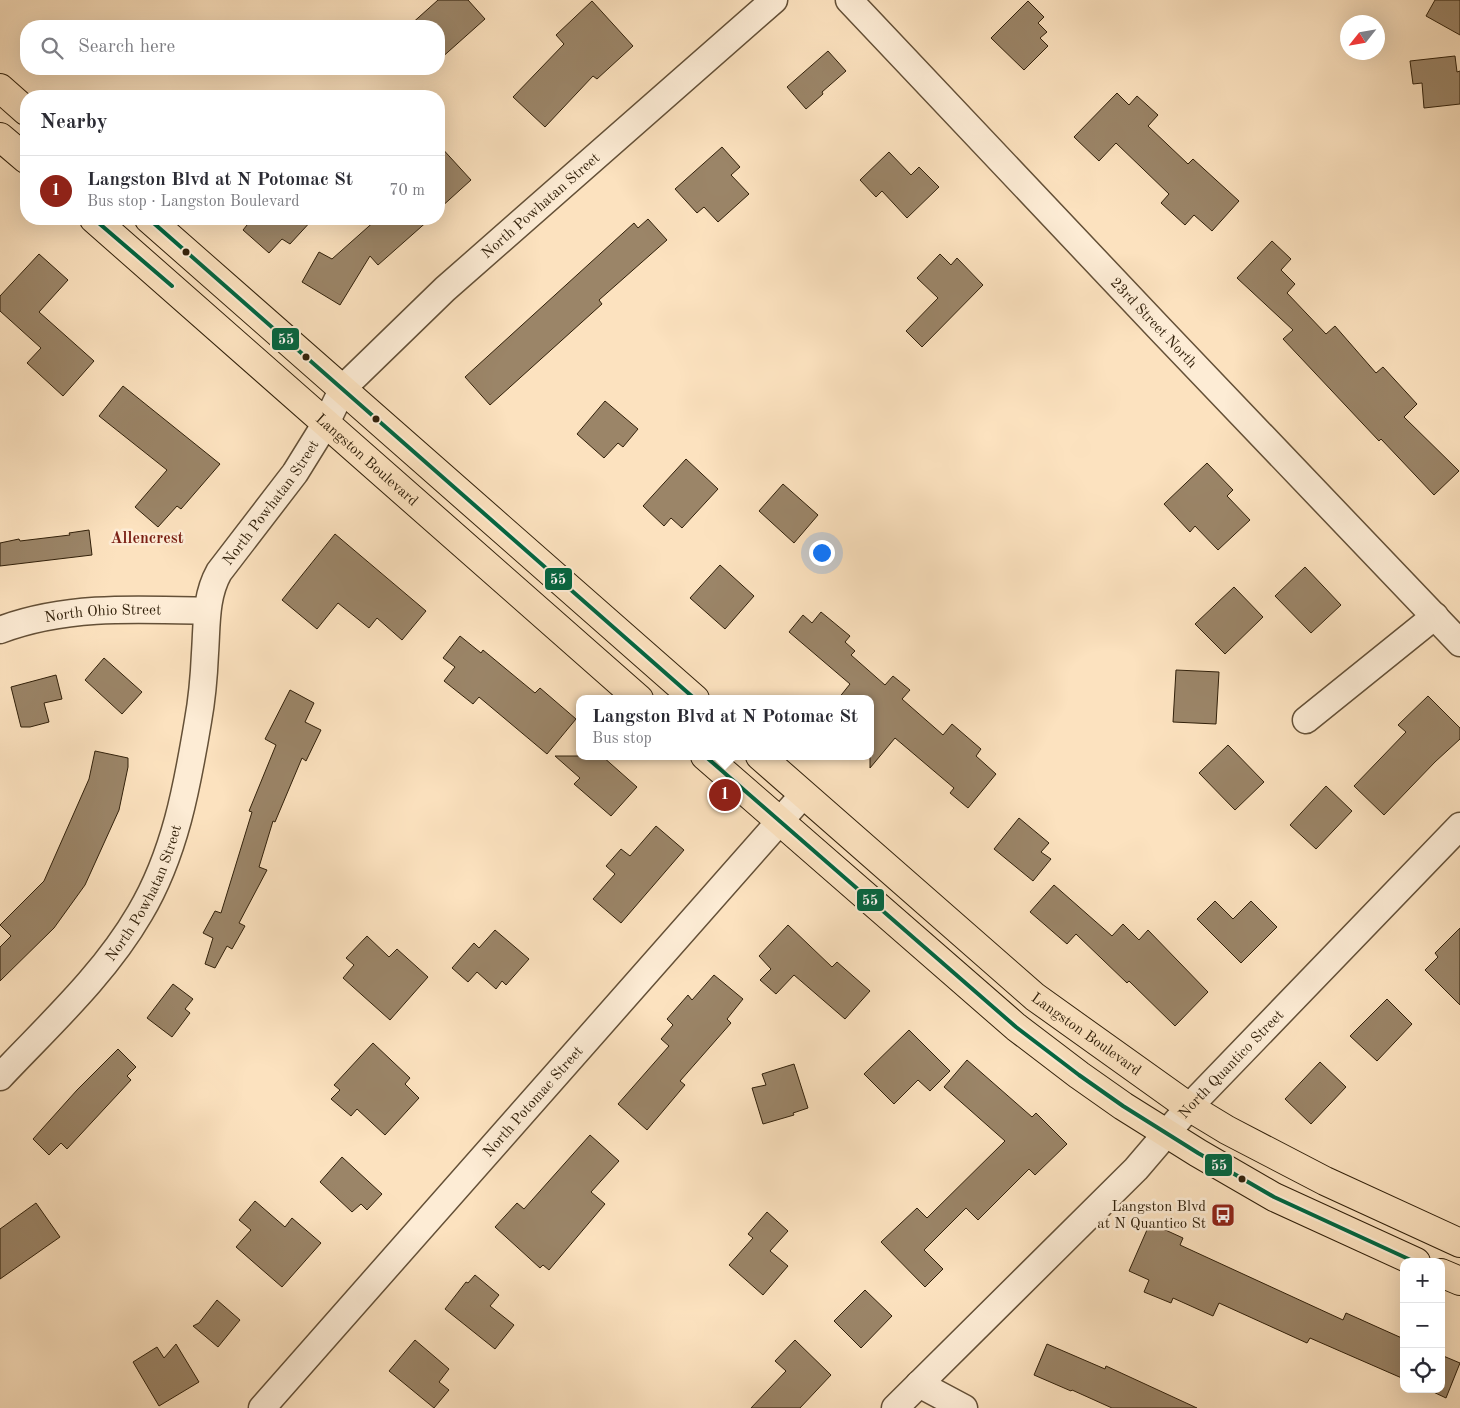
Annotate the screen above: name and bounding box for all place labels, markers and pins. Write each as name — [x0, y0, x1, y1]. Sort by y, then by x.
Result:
unlabelled marker — [181, 247, 191, 257]
unlabelled marker — [301, 352, 311, 362]
unlabelled marker — [371, 414, 381, 424]
pin: 1 — [709, 776, 741, 814]
unlabelled marker — [1237, 1174, 1247, 1184]
place label: Langston Blvd at N Quantico St — [1097, 1200, 1206, 1232]
bus stop icon: Langston Blvd at N Quantico St — [1210, 1202, 1236, 1228]

